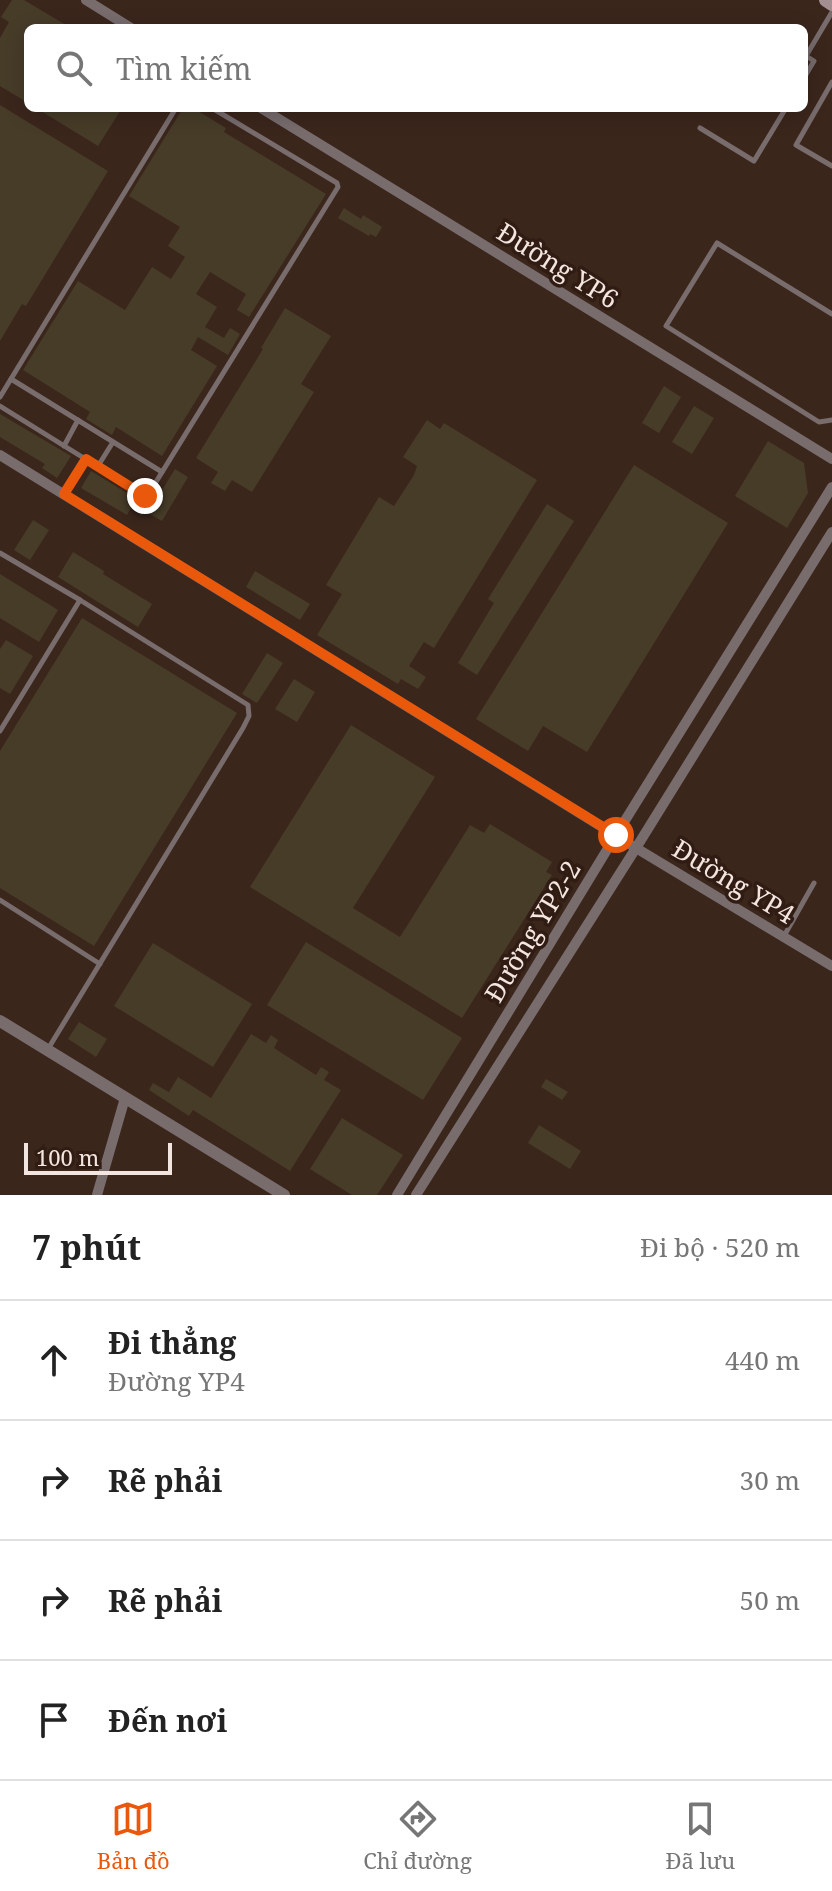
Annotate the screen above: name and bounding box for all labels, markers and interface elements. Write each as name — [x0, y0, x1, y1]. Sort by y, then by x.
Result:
search box — [24, 24, 808, 112]
icon: search — [52, 46, 96, 90]
text: Tìm kiếm — [116, 48, 252, 89]
street label: Đường YP6 — [490, 213, 626, 317]
route end — [127, 478, 163, 514]
route start — [598, 817, 634, 853]
street label: Đường YP4 — [666, 830, 802, 932]
street label: Đường YP2-2 — [476, 853, 588, 1009]
scale bar — [24, 1139, 172, 1175]
text: 100 m — [36, 1142, 99, 1172]
text: 7 phút — [32, 1224, 141, 1270]
text: Đi bộ · 520 m — [640, 1229, 800, 1265]
text: Đi thẳng — [108, 1322, 236, 1363]
icon: ahead — [32, 1338, 76, 1382]
text: 440 m — [725, 1342, 800, 1378]
text: Đường YP4 — [108, 1363, 245, 1399]
icon: right — [32, 1458, 76, 1502]
text: Rẽ phải — [108, 1460, 222, 1501]
text: 30 m — [740, 1462, 800, 1498]
icon: right — [32, 1578, 76, 1622]
text: Rẽ phải — [108, 1580, 222, 1621]
text: 50 m — [740, 1582, 800, 1618]
icon: arrive — [32, 1698, 76, 1742]
text: Đến nơi — [108, 1700, 227, 1741]
tab: Bản đồ — [97, 1797, 170, 1875]
tab: Chỉ đường — [363, 1797, 472, 1875]
tab: Đã lưu — [665, 1797, 735, 1875]

